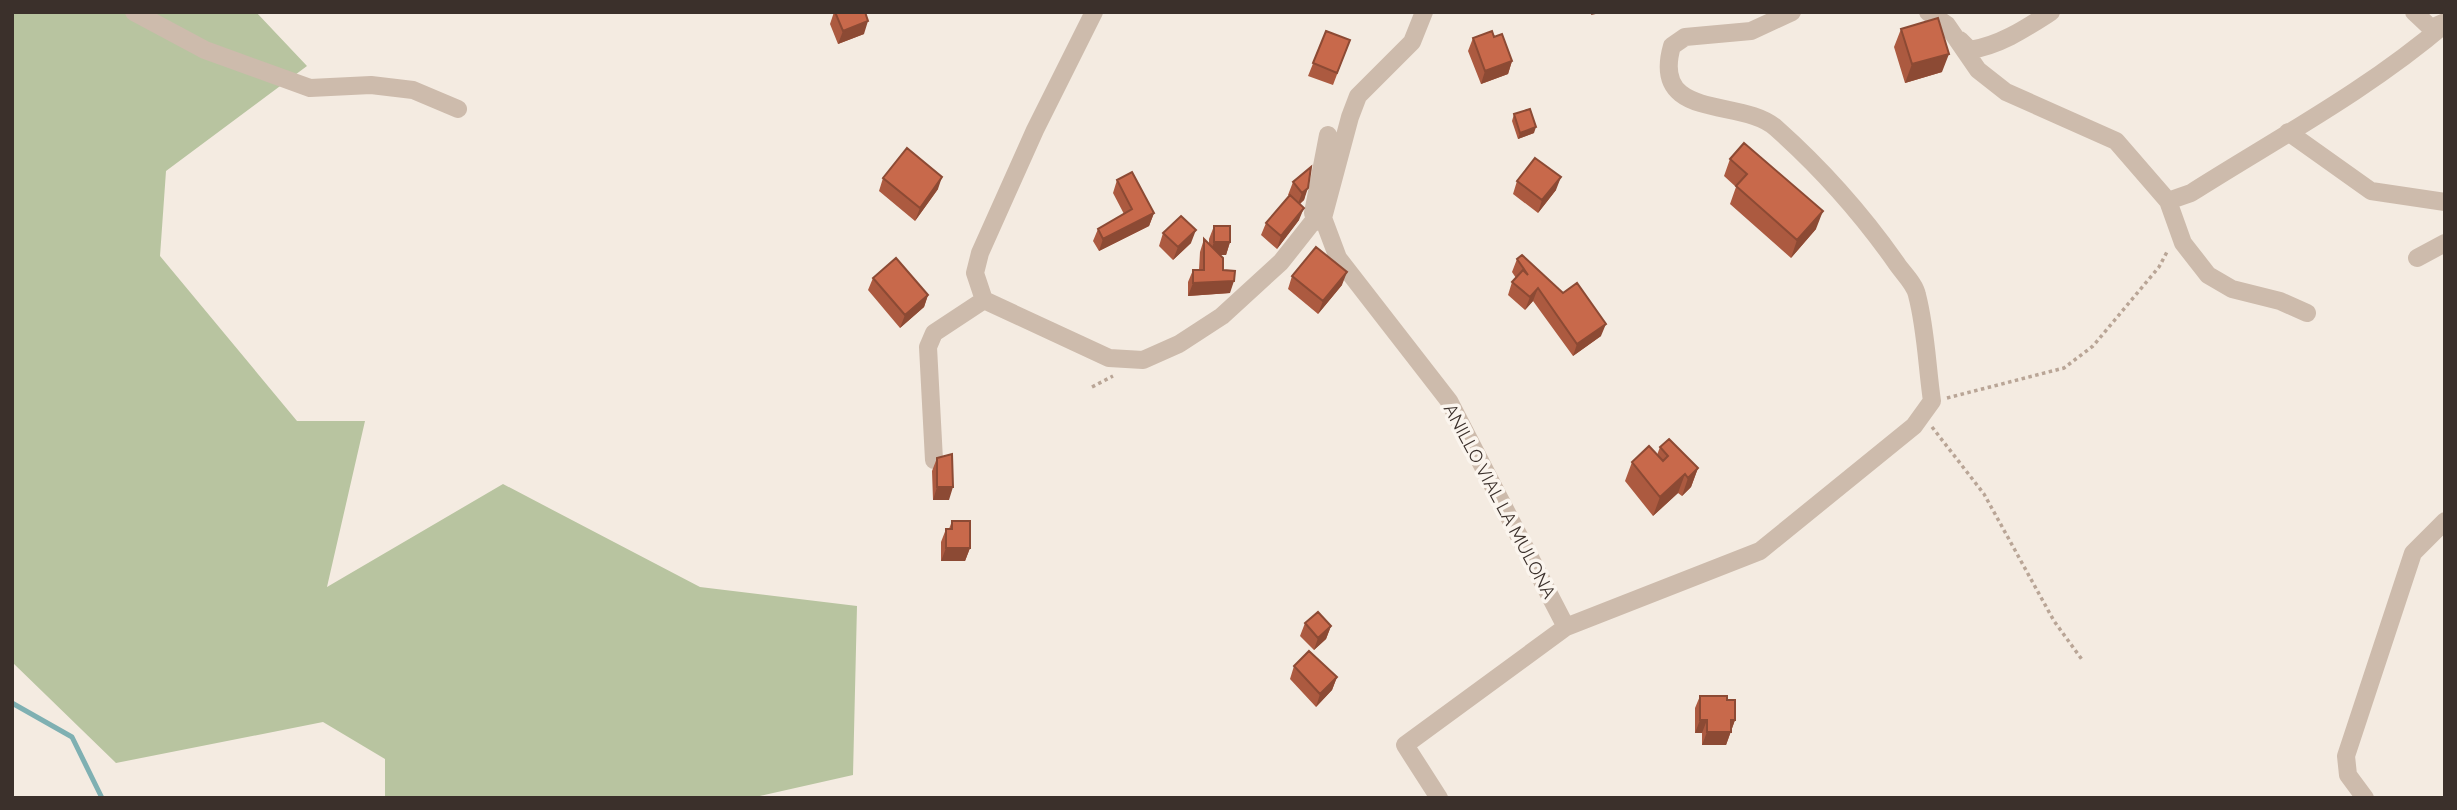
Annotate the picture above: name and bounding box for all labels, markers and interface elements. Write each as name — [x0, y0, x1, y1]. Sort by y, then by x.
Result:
street label: ANILLO VIAL LA MULONA — [1440, 400, 1560, 602]

